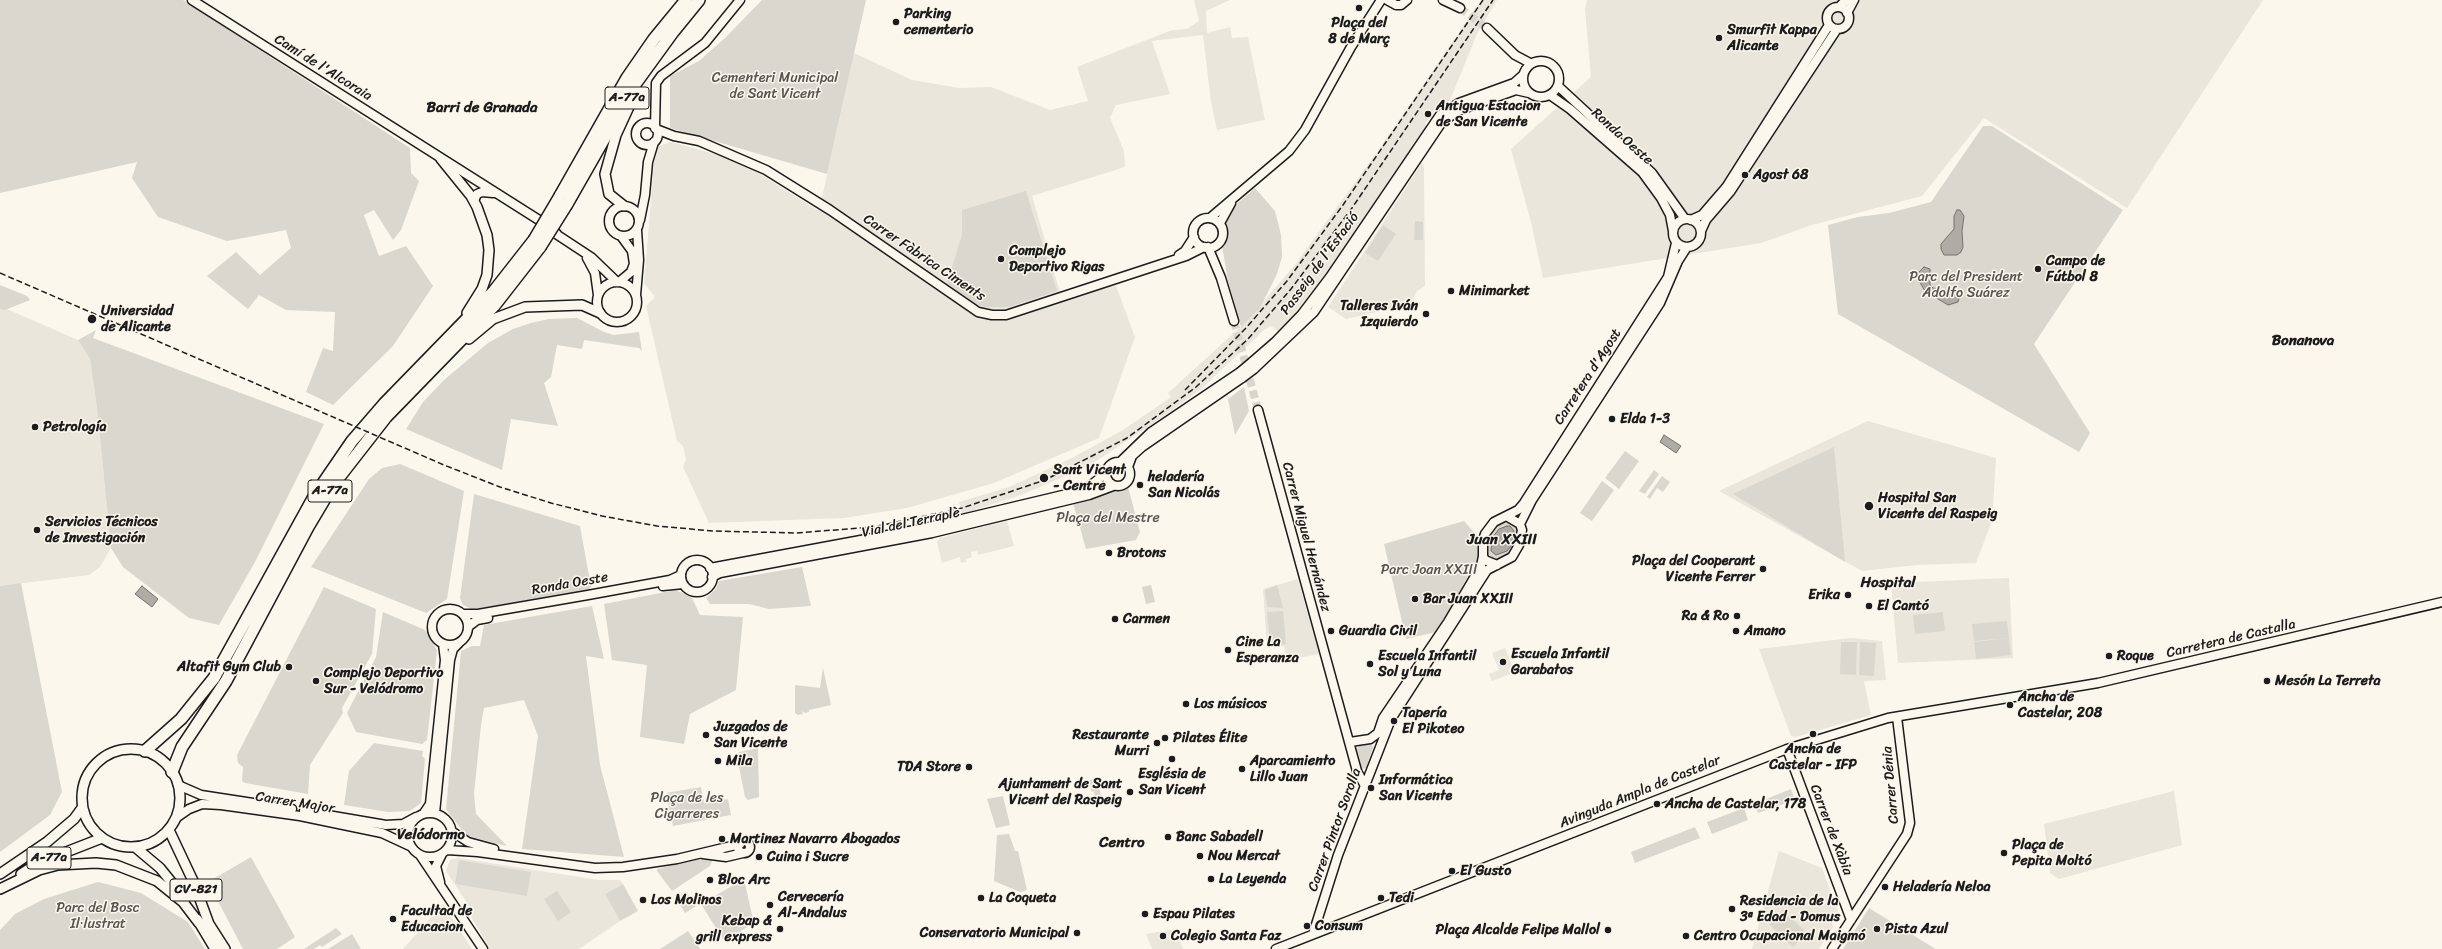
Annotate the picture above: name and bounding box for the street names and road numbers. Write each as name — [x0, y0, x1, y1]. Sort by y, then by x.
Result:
street label: Camí de l'Alcoraia — [271, 31, 375, 105]
road number: A-77a — [605, 87, 649, 109]
street label: Ronda Oeste — [1588, 105, 1656, 169]
street label: Passeig de l'Estació — [1277, 210, 1363, 318]
street label: Carrer Fàbrica Ciments — [860, 211, 988, 305]
street label: Carretera d'Agost — [1551, 326, 1625, 428]
street label: Carrer Miguel Hernández — [1278, 460, 1334, 614]
road number: A-77a — [308, 480, 352, 502]
street label: Vial del Terraplè — [860, 504, 962, 542]
street label: Ronda Oeste — [531, 569, 609, 599]
street label: Carretera de Castalla — [2165, 616, 2297, 662]
street label: Carrer Dénia — [1879, 746, 1903, 824]
street label: Avinguda Ampla de Castelar — [1557, 752, 1723, 832]
street label: Carrer Pintor Sorolla — [1305, 766, 1365, 894]
street label: Carrer de Xàbia — [1806, 782, 1856, 878]
street label: Carrer Major — [254, 788, 336, 818]
road number: A-77a — [27, 847, 71, 869]
road number: CV-821 — [170, 879, 222, 901]

